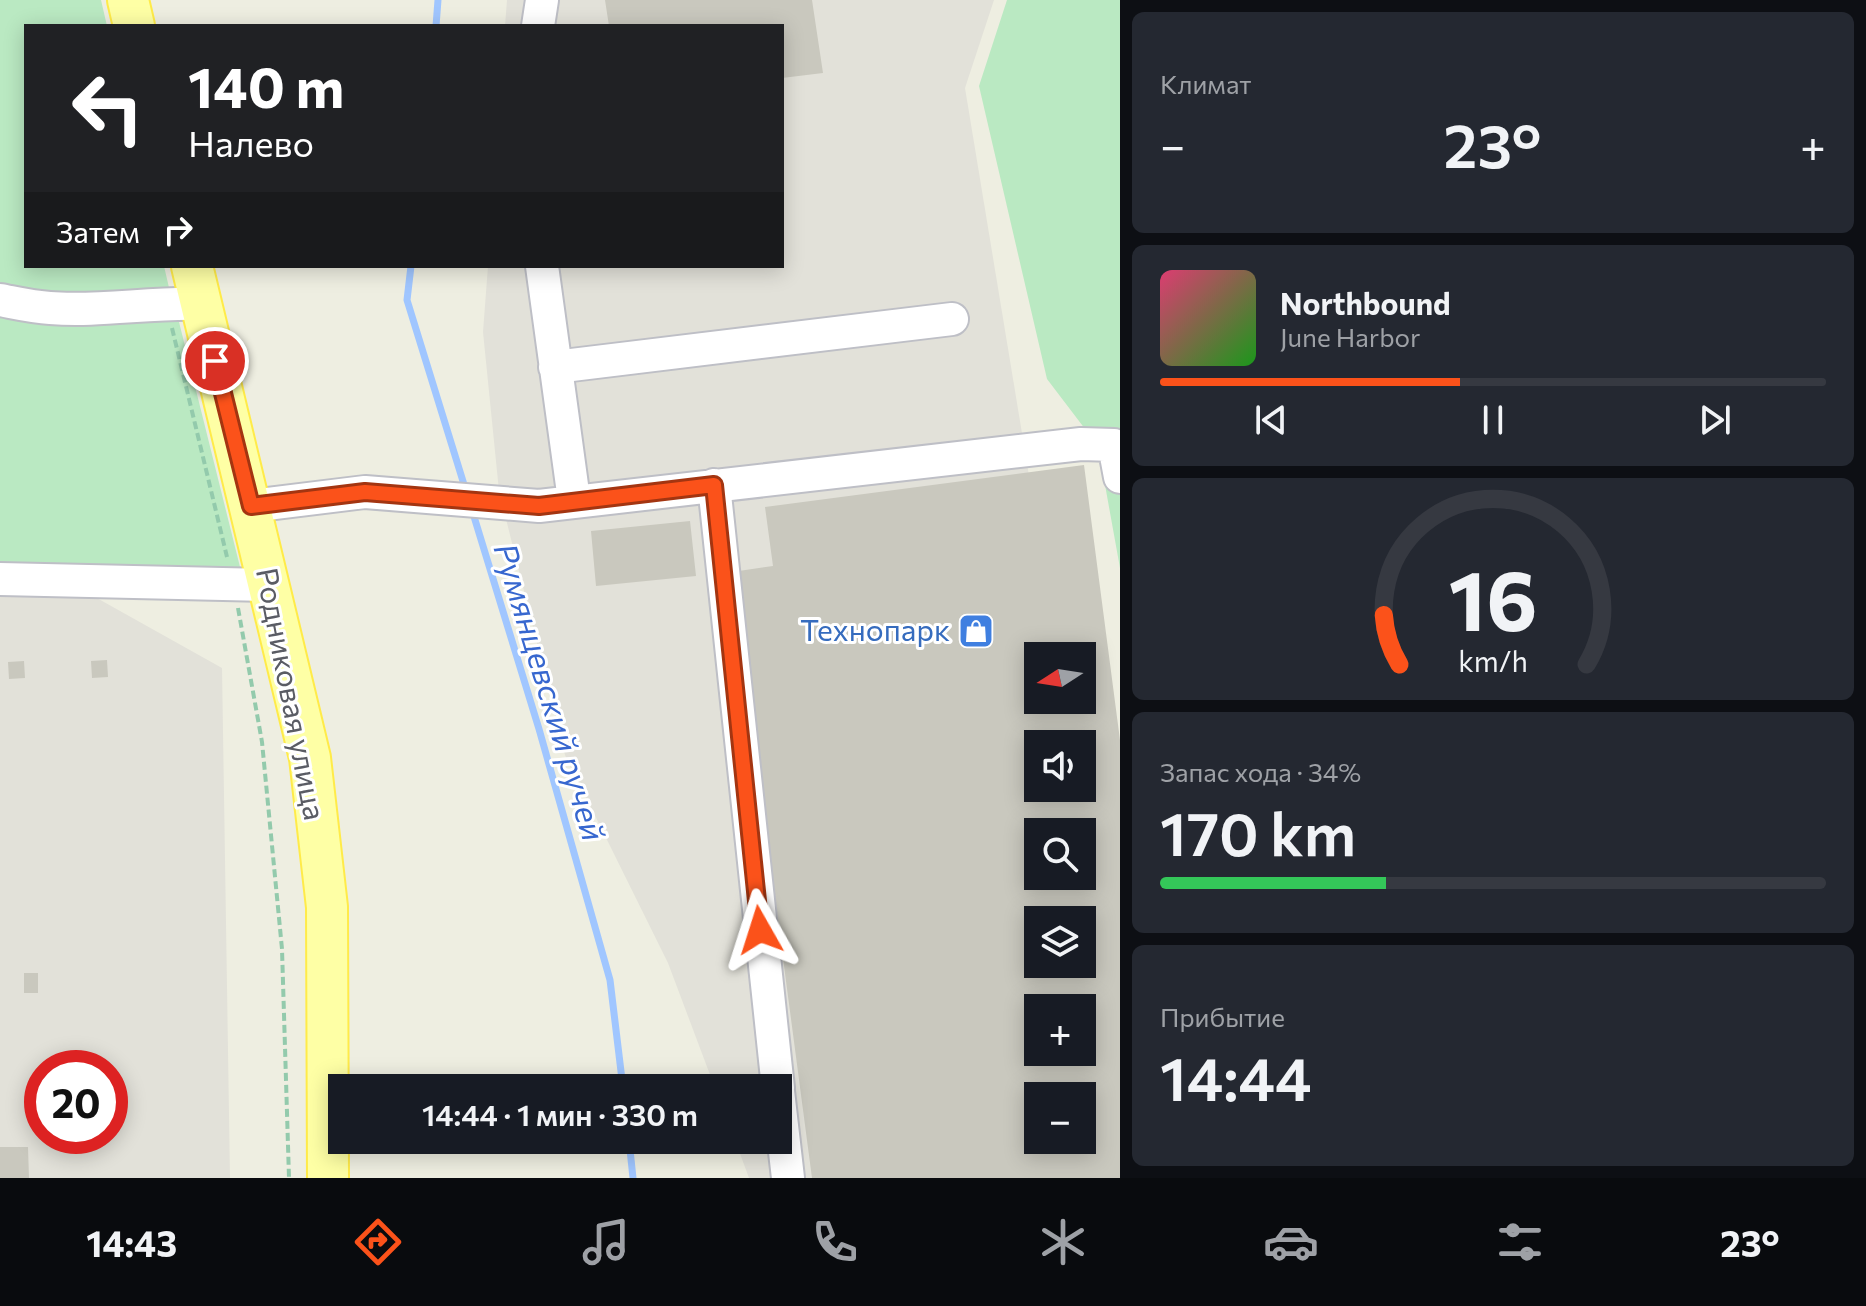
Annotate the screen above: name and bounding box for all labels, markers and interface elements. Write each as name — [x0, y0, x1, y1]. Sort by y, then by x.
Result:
text: 140 m — [188, 51, 344, 120]
icon: left — [56, 56, 160, 160]
text: Климат — [1160, 68, 1252, 99]
text: 23° — [1444, 107, 1542, 180]
text: − — [1160, 117, 1185, 171]
text: + — [1800, 117, 1826, 171]
text: Налево — [188, 120, 314, 164]
icon: right — [156, 208, 200, 252]
text: Затем — [56, 212, 140, 249]
text: Northbound — [1280, 284, 1451, 321]
text: June Harbor — [1280, 321, 1420, 352]
pin — [181, 327, 249, 395]
icon: arrive — [193, 339, 237, 383]
icon: previous — [1249, 398, 1293, 442]
icon: pause — [1471, 398, 1515, 442]
icon: next — [1693, 398, 1737, 442]
water label: Румянцевский ручей — [487, 538, 615, 845]
text: 16 — [1449, 546, 1537, 648]
street label: Родниковая улица — [250, 564, 335, 823]
place label: Технопарк — [800, 610, 950, 647]
shop icon: Технопарк — [957, 612, 995, 650]
north arrow — [1024, 642, 1096, 714]
map controls — [1024, 642, 1096, 1154]
text: km/h — [1458, 643, 1528, 678]
button: sound — [1024, 730, 1096, 802]
text: Запас хода · 34% — [1160, 756, 1361, 787]
text: 170 km — [1160, 795, 1356, 868]
button: search — [1024, 818, 1096, 890]
position arrow — [718, 888, 802, 972]
button: layers — [1024, 906, 1096, 978]
button: + — [1024, 994, 1096, 1066]
text: Прибытие — [1160, 1001, 1285, 1032]
text: 14:44 — [1160, 1040, 1312, 1113]
speed limit sign: 20 — [24, 1050, 128, 1154]
button: − — [1024, 1082, 1096, 1154]
text: 14:44 · 1 мин · 330 m — [422, 1095, 698, 1132]
icon: directions — [350, 1214, 406, 1270]
icon: music — [578, 1214, 634, 1270]
icon: phone — [807, 1214, 863, 1270]
icon: climate — [1035, 1214, 1091, 1270]
icon: car — [1263, 1214, 1319, 1270]
icon: filters — [1492, 1214, 1548, 1270]
text: 14:43 — [86, 1220, 177, 1264]
text: 23° — [1720, 1220, 1780, 1264]

